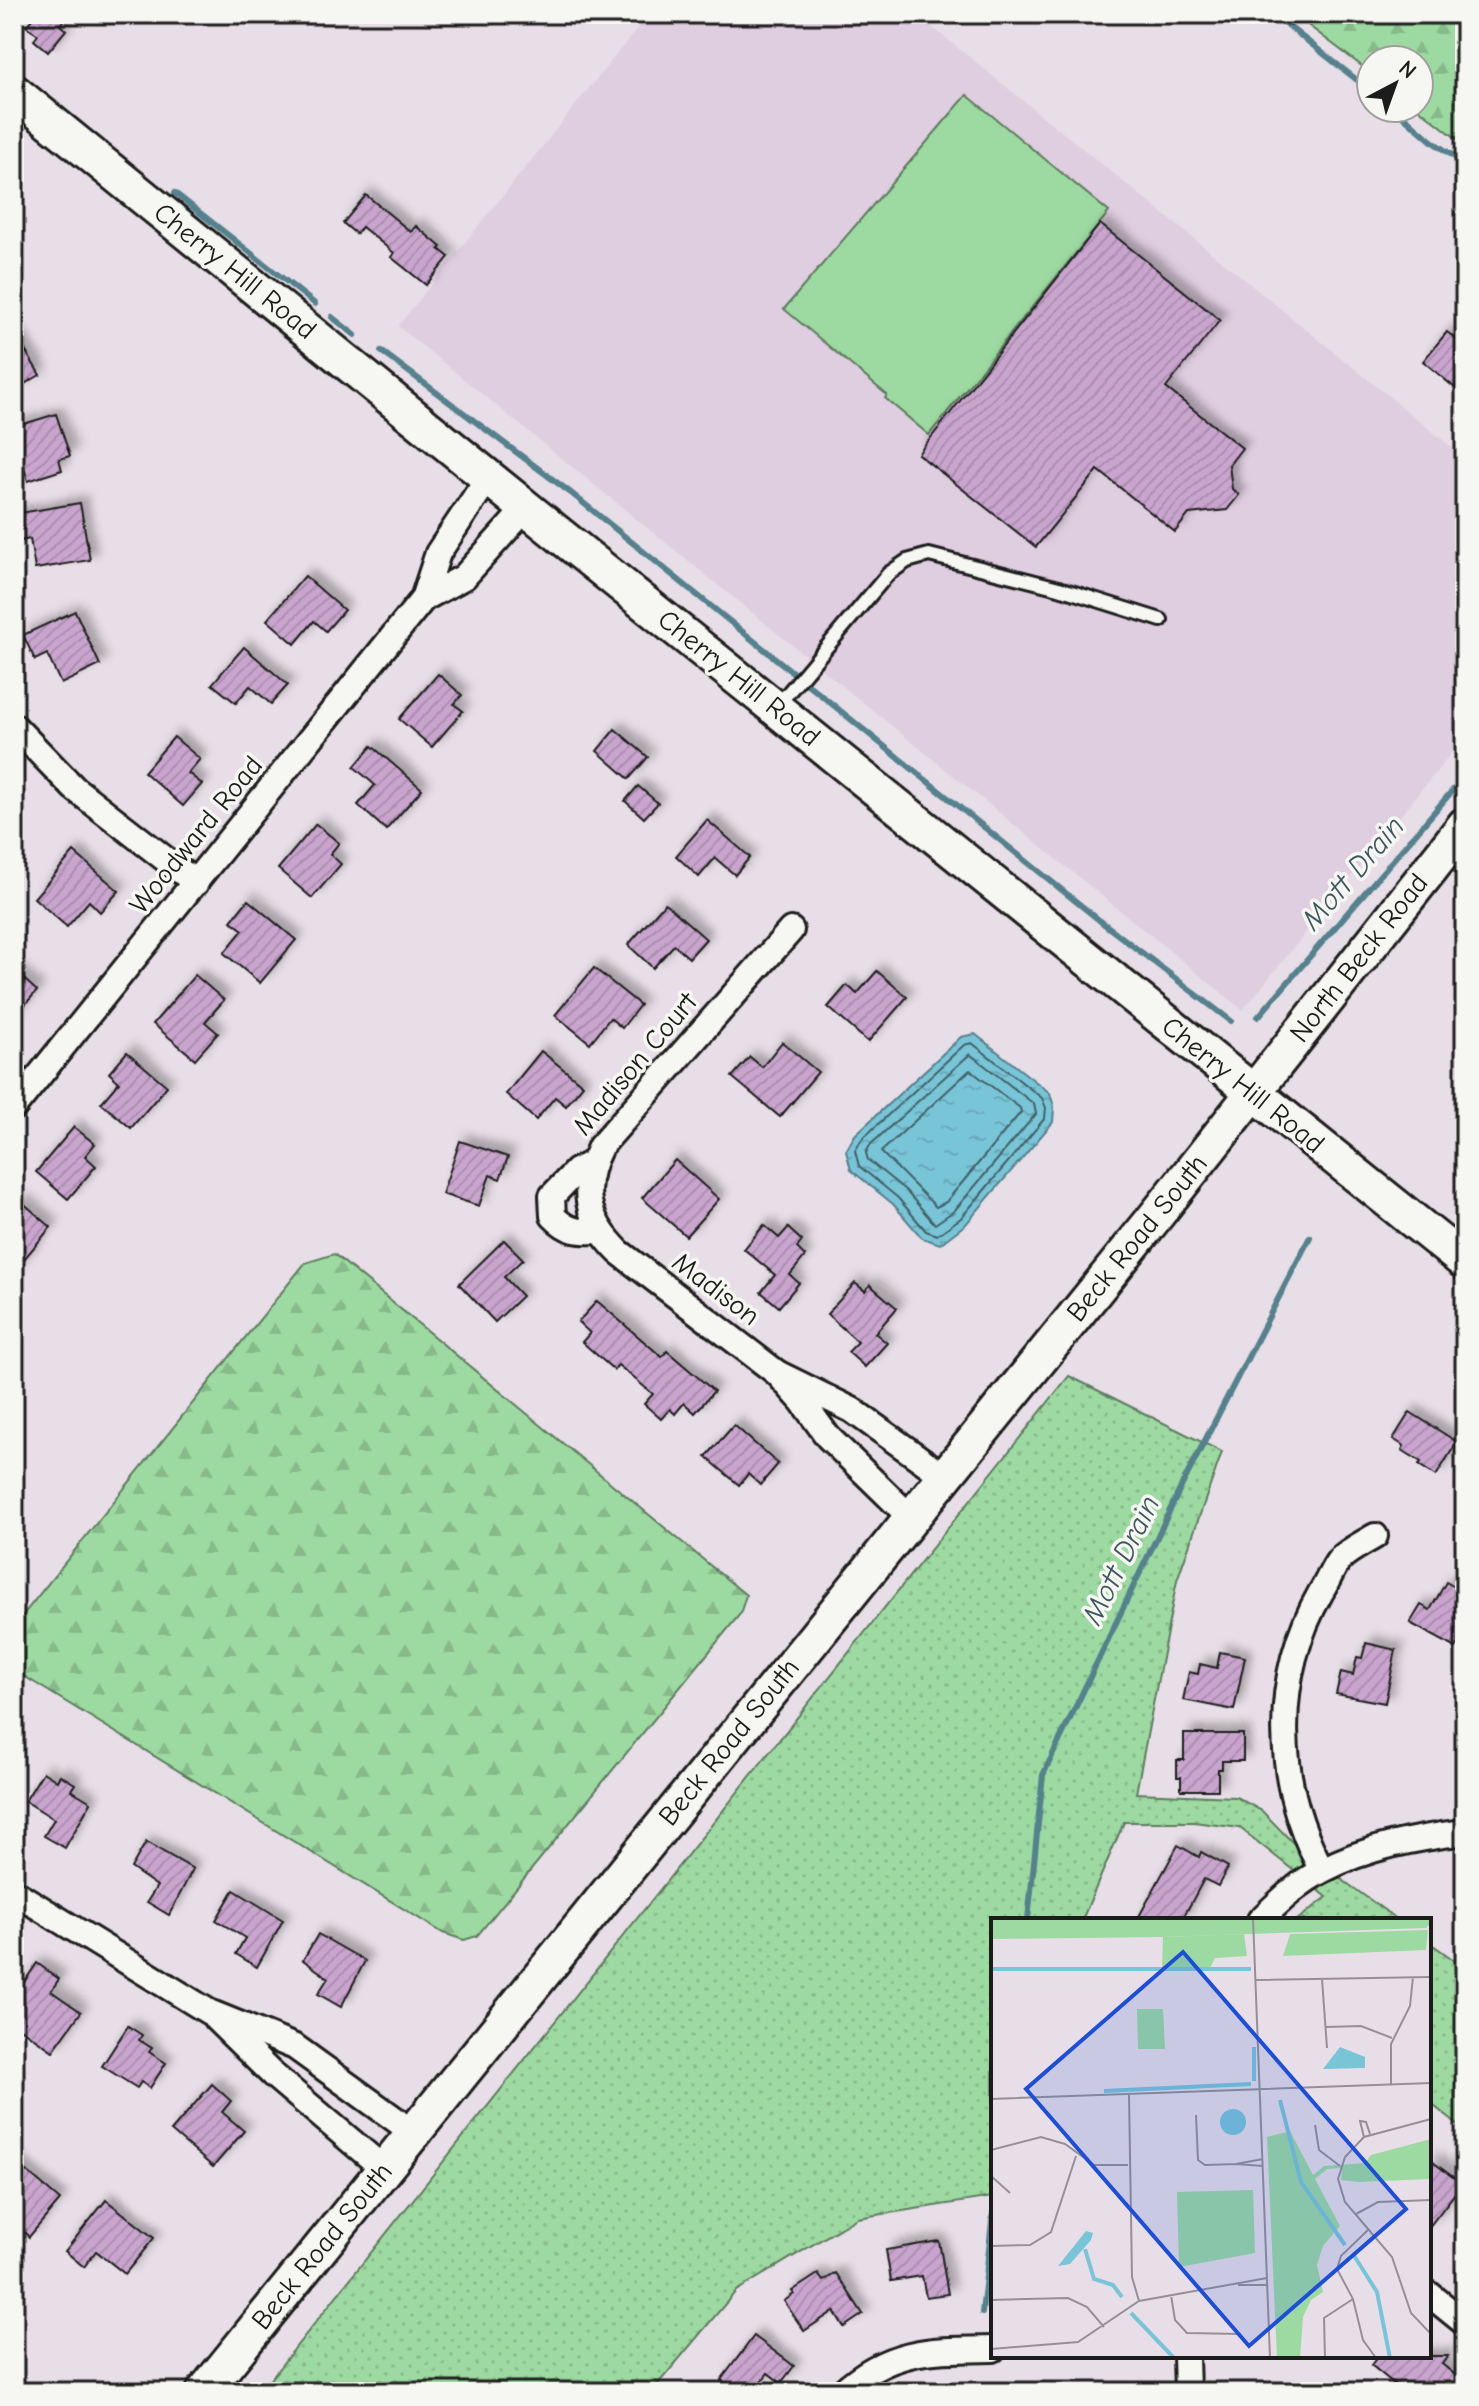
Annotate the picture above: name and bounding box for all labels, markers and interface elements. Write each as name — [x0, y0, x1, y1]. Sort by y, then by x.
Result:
north arrow — [1355, 44, 1435, 124]
text: N — [1394, 55, 1421, 84]
street label: Cherry Hill Road — [148, 196, 322, 346]
street label: Cherry Hill Road — [652, 603, 826, 753]
street label: Woodward Road — [123, 750, 269, 920]
water label: Mott Drain — [1294, 809, 1412, 938]
street label: North Beck Road — [1283, 867, 1435, 1049]
street label: Madison Court — [566, 986, 704, 1142]
street label: Cherry Hill Road — [1156, 1010, 1330, 1160]
street label: Beck Road South — [1060, 1148, 1214, 1328]
street label: Madison — [666, 1246, 766, 1332]
water label: Mott Drain — [1074, 1490, 1167, 1631]
street label: Beck Road South — [652, 1652, 806, 1832]
inset map — [991, 1918, 1431, 2358]
street label: Beck Road South — [245, 2156, 399, 2336]

